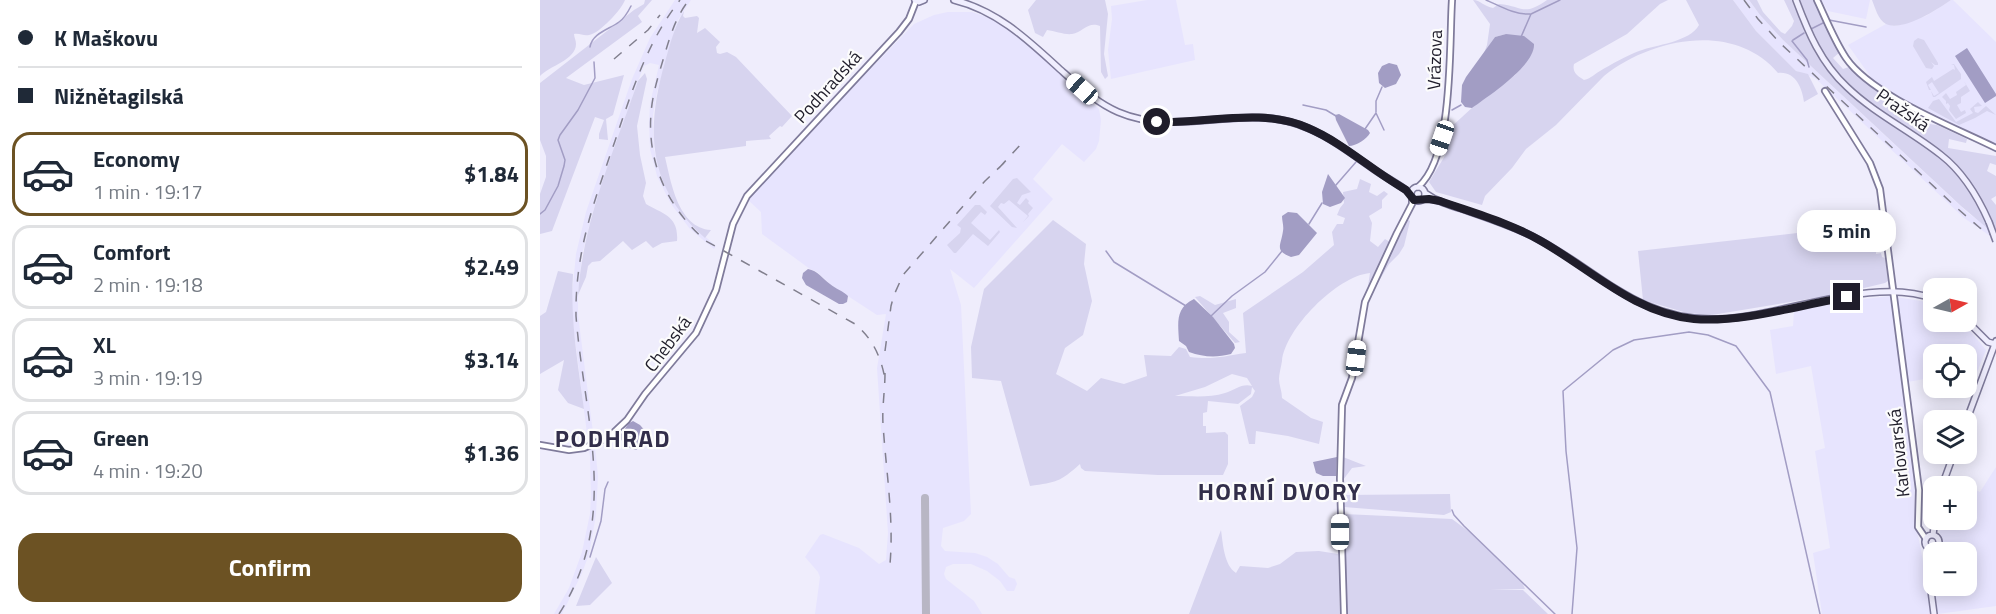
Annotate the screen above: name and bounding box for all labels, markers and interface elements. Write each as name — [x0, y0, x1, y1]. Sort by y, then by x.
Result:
text: K Maškovu — [54, 21, 158, 55]
street label: Vrázova — [1420, 29, 1449, 91]
street label: Podhradská — [787, 44, 868, 129]
car — [1063, 70, 1101, 108]
text: Nižnětagilská — [54, 79, 184, 113]
street label: Pražská — [1871, 81, 1936, 138]
route start — [1143, 108, 1170, 135]
car — [1428, 118, 1456, 158]
text: Economy — [93, 142, 180, 176]
icon: car — [21, 147, 75, 201]
text: $1.84 — [464, 157, 519, 191]
text: 1 min · 19:17 — [93, 176, 203, 207]
callout: 5 min — [1798, 210, 1896, 252]
text: 5 min — [1822, 215, 1871, 246]
text: Comfort — [93, 235, 171, 269]
icon: car — [21, 240, 75, 294]
text: $2.49 — [464, 250, 519, 284]
text: 2 min · 19:18 — [93, 269, 203, 300]
north arrow — [1923, 278, 1977, 332]
map controls — [1923, 278, 1977, 596]
route end — [1833, 283, 1860, 310]
street label: Chebská — [638, 310, 698, 377]
text: XL — [93, 328, 116, 362]
icon: car — [21, 333, 75, 387]
car — [1345, 339, 1367, 377]
text: $3.14 — [464, 343, 519, 377]
button: locate — [1923, 344, 1977, 398]
text: 3 min · 19:19 — [93, 362, 203, 393]
street label: Karlovarská — [1880, 408, 1917, 499]
button: layers — [1923, 410, 1977, 464]
district label: PODHRAD — [555, 420, 671, 456]
text: Green — [93, 421, 149, 455]
icon: car — [21, 426, 75, 480]
text: $1.36 — [464, 436, 519, 470]
text: 4 min · 19:20 — [93, 455, 203, 486]
district label: HORNÍ DVORY — [1198, 473, 1362, 509]
button: + — [1923, 476, 1977, 530]
car — [1331, 514, 1349, 550]
button: Confirm — [18, 533, 522, 602]
button: − — [1923, 542, 1977, 596]

